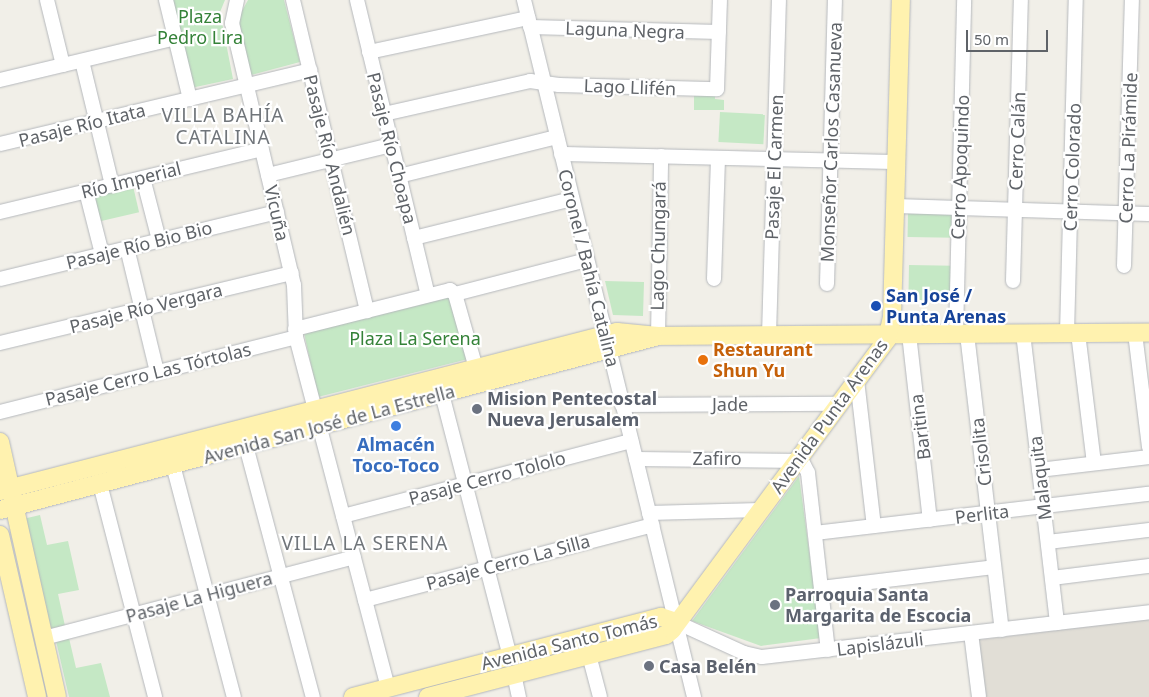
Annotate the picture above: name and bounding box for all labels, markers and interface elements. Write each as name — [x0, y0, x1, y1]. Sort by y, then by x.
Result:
park label: Plaza Pedro Lira — [157, 6, 243, 48]
street label: Laguna Negra — [565, 17, 685, 43]
scale bar — [969, 20, 1052, 52]
street label: Monseñor Carlos Casanueva — [816, 21, 846, 263]
text: 50 m — [974, 29, 1009, 49]
street label: Pasaje Río Choapa — [363, 70, 421, 226]
street label: Pasaje Río Andalién — [300, 72, 360, 238]
street label: Cerro La Pirámide — [1115, 72, 1141, 224]
street label: Lago Llifén — [583, 75, 677, 99]
street label: Cerro Calán — [1004, 91, 1030, 191]
street label: Pasaje El Carmen — [761, 94, 787, 240]
street label: Cerro Apoquindo — [947, 94, 973, 240]
street label: Pasaje Río Itata — [16, 99, 148, 151]
street label: Cerro Colorado — [1059, 102, 1085, 232]
district label: VILLA BAHÍA CATALINA — [160, 105, 286, 149]
street label: Río Imperial — [79, 157, 183, 203]
street label: Coronel / Bahía Catalina — [554, 167, 624, 369]
street label: Lago Chungará — [646, 181, 670, 311]
street label: Vicuña — [260, 183, 294, 243]
street label: Pasaje Río Bio Bio — [64, 216, 214, 274]
street label: Pasaje Río Vergara — [67, 279, 225, 337]
place label: San José / Punta Arenas — [886, 285, 1006, 328]
marker: San José / Punta Arenas — [870, 300, 882, 312]
park label: Plaza La Serena — [349, 327, 481, 349]
street label: Avenida Punta Arenas — [766, 335, 892, 497]
street label: Pasaje Cerro Las Tórtolas — [43, 338, 253, 410]
place label: Restaurant Shun Yu — [713, 339, 813, 382]
marker: Restaurant Shun Yu — [697, 354, 709, 366]
street label: Avenida San José de La Estrella — [201, 380, 457, 468]
place label: Mision Pentecostal Nueva Jerusalem — [487, 388, 657, 430]
street label: Jade — [712, 393, 748, 415]
street label: Baritina — [905, 393, 935, 461]
marker: Mision Pentecostal Nueva Jerusalem — [471, 403, 483, 415]
street label: Crisolita — [966, 417, 996, 487]
marker: Almacén Toco-Toco — [390, 420, 402, 432]
place label: Almacén Toco-Toco — [353, 434, 439, 476]
street label: Malaquita — [1024, 435, 1056, 521]
street label: Pasaje Cerro Tololo — [406, 447, 568, 509]
street label: Zafiro — [692, 447, 742, 469]
street label: Perlita — [954, 500, 1010, 528]
street label: Pasaje Cerro La Silla — [424, 530, 592, 594]
district label: VILLA LA SERENA — [280, 533, 450, 555]
street label: Pasaje La Higuera — [123, 567, 275, 627]
place label: Parroquia Santa Margarita de Escocia — [785, 584, 971, 626]
marker: Parroquia Santa Margarita de Escocia — [769, 599, 781, 611]
street label: Avenida Santo Tomás — [479, 610, 659, 674]
street label: Lapislázuli — [835, 628, 925, 660]
place label: Casa Belén — [659, 655, 756, 677]
marker: Casa Belén — [643, 660, 655, 672]

